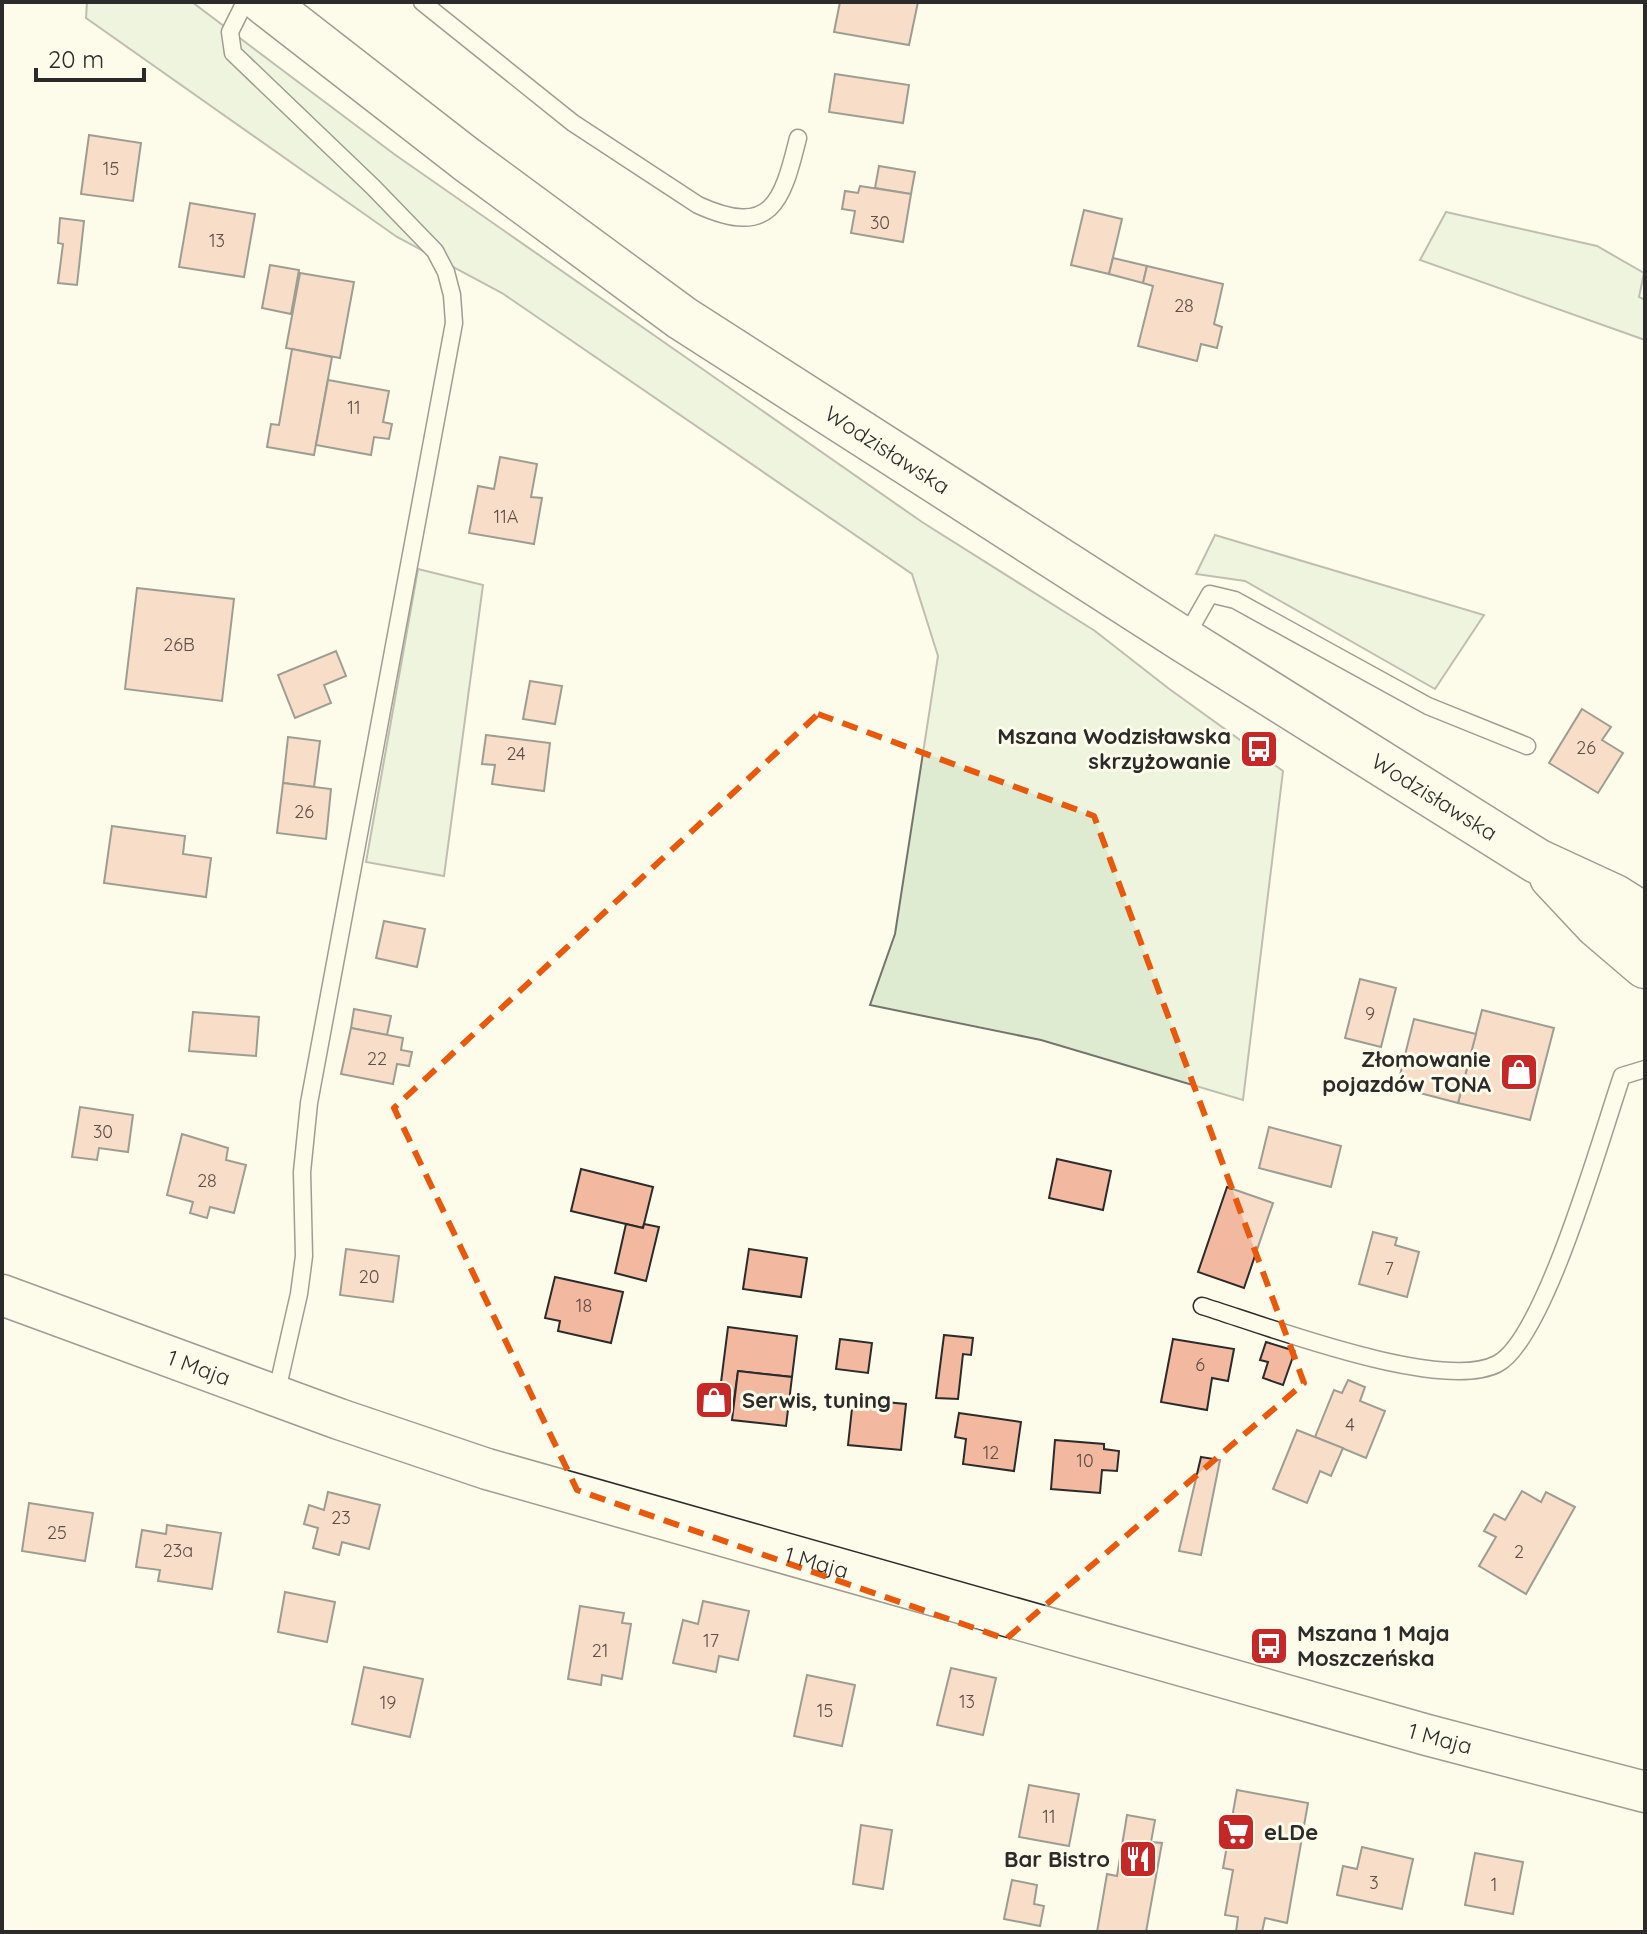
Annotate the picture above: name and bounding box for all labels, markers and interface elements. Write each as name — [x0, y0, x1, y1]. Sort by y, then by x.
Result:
scale bar — [36, 32, 144, 82]
text: 20 m — [48, 44, 104, 74]
house number: 15 — [103, 157, 119, 180]
house number: 30 — [870, 211, 890, 234]
house number: 13 — [209, 229, 225, 252]
house number: 28 — [1174, 294, 1194, 317]
house number: 11 — [347, 396, 361, 419]
street label: Wodzisławska — [819, 399, 955, 500]
house number: 11A — [494, 505, 519, 528]
house number: 26B — [163, 633, 195, 656]
place label: Mszana Wodzisławska skrzyżowanie — [997, 722, 1231, 775]
bus stop icon: Mszana Wodzisławska skrzyżowanie — [1238, 728, 1280, 770]
house number: 26 — [1576, 736, 1596, 759]
house number: 24 — [506, 742, 526, 765]
street label: Wodzisławska — [1366, 747, 1503, 847]
house number: 26 — [294, 800, 314, 823]
house number: 9 — [1365, 1002, 1375, 1025]
place label: Złomowanie pojazdów TONA — [1322, 1045, 1491, 1098]
house number: 22 — [367, 1047, 387, 1070]
shop icon: Złomowanie pojazdów TONA — [1498, 1051, 1540, 1093]
house number: 30 — [93, 1120, 113, 1143]
house number: 28 — [197, 1169, 217, 1192]
house number: 7 — [1384, 1257, 1394, 1280]
house number: 20 — [359, 1265, 379, 1288]
house number: 18 — [576, 1294, 592, 1317]
street label: 1 Maja — [164, 1343, 234, 1392]
house number: 6 — [1195, 1353, 1205, 1376]
shop icon: Serwis, tuning — [693, 1379, 735, 1421]
place label: Serwis, tuning — [742, 1386, 891, 1414]
house number: 4 — [1345, 1413, 1355, 1436]
house number: 12 — [983, 1441, 999, 1464]
house number: 10 — [1076, 1449, 1094, 1472]
house number: 23 — [331, 1506, 351, 1529]
house number: 25 — [47, 1521, 67, 1544]
house number: 23a — [163, 1539, 193, 1562]
street label: 1 Maja — [782, 1540, 852, 1585]
house number: 2 — [1514, 1540, 1524, 1563]
place label: Mszana 1 Maja Moszczeńska — [1297, 1619, 1450, 1672]
bus stop icon: Mszana 1 Maja Moszczeńska — [1248, 1625, 1290, 1667]
house number: 17 — [703, 1629, 719, 1652]
house number: 21 — [592, 1639, 608, 1662]
house number: 13 — [959, 1690, 975, 1713]
house number: 19 — [380, 1691, 396, 1714]
house number: 15 — [817, 1699, 833, 1722]
street label: 1 Maja — [1405, 1716, 1475, 1760]
house number: 11 — [1042, 1805, 1056, 1828]
supermarket icon: eLDe — [1215, 1811, 1257, 1853]
place label: eLDe — [1264, 1818, 1318, 1846]
restaurant icon: Bar Bistro — [1117, 1838, 1159, 1880]
place label: Bar Bistro — [1004, 1845, 1110, 1873]
house number: 3 — [1369, 1871, 1379, 1894]
house number: 1 — [1491, 1873, 1497, 1896]

